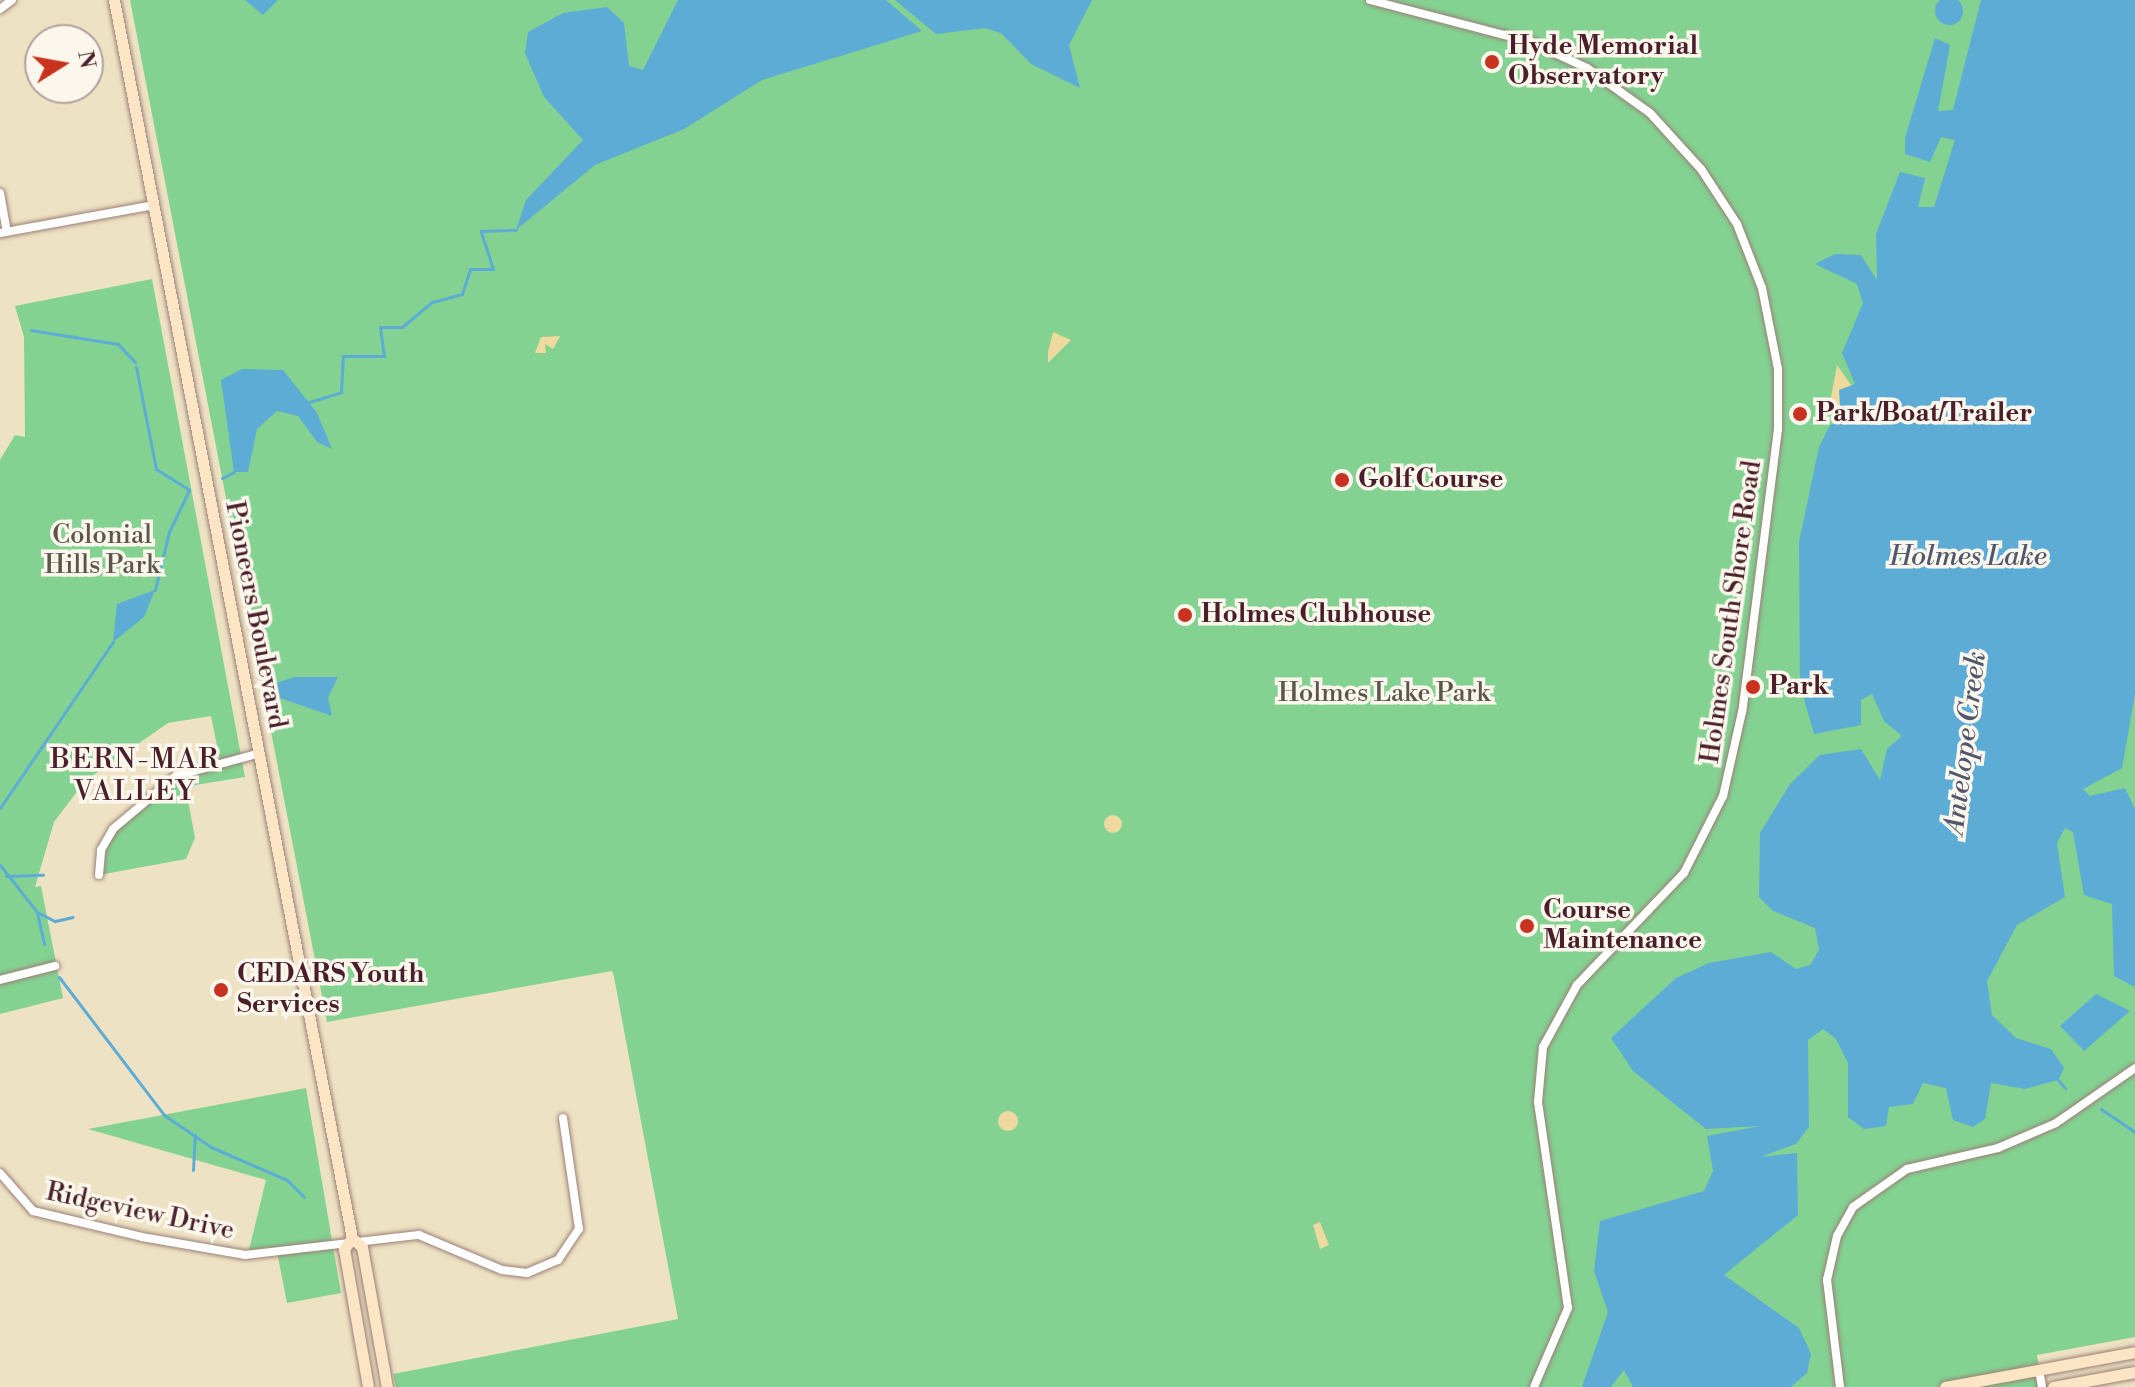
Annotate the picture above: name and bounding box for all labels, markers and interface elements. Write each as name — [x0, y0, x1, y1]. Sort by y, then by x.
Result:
north arrow — [24, 24, 104, 104]
place label: Hyde Memorial Observatory — [1508, 31, 1698, 92]
text: N — [71, 49, 101, 71]
marker: Hyde Memorial Observatory — [1483, 53, 1501, 71]
place label: Park/Boat/Trailer — [1816, 398, 2032, 430]
marker: Park/Boat/Trailer — [1791, 405, 1809, 423]
street label: Holmes South Shore Road — [1695, 459, 1769, 765]
place label: Golf Course — [1358, 464, 1504, 496]
marker: Golf Course — [1333, 471, 1351, 489]
street label: Pioneers Boulevard — [218, 499, 292, 731]
park label: Colonial Hills Park — [44, 520, 160, 582]
water label: Holmes Lake — [1889, 540, 2047, 574]
place label: Holmes Clubhouse — [1201, 599, 1431, 631]
marker: Holmes Clubhouse — [1176, 606, 1194, 624]
water label: Antelope Creek — [1938, 649, 1994, 837]
place label: Park — [1769, 671, 1829, 703]
park label: Holmes Lake Park — [1278, 678, 1490, 710]
marker: Park — [1744, 678, 1762, 696]
district label: BERN-MAR VALLEY — [50, 743, 220, 809]
place label: Course Maintenance — [1543, 895, 1702, 956]
marker: Course Maintenance — [1518, 917, 1536, 935]
place label: CEDARS Youth Services — [237, 959, 424, 1020]
marker: CEDARS Youth Services — [212, 981, 230, 999]
street label: Ridgeview Drive — [43, 1177, 237, 1247]

